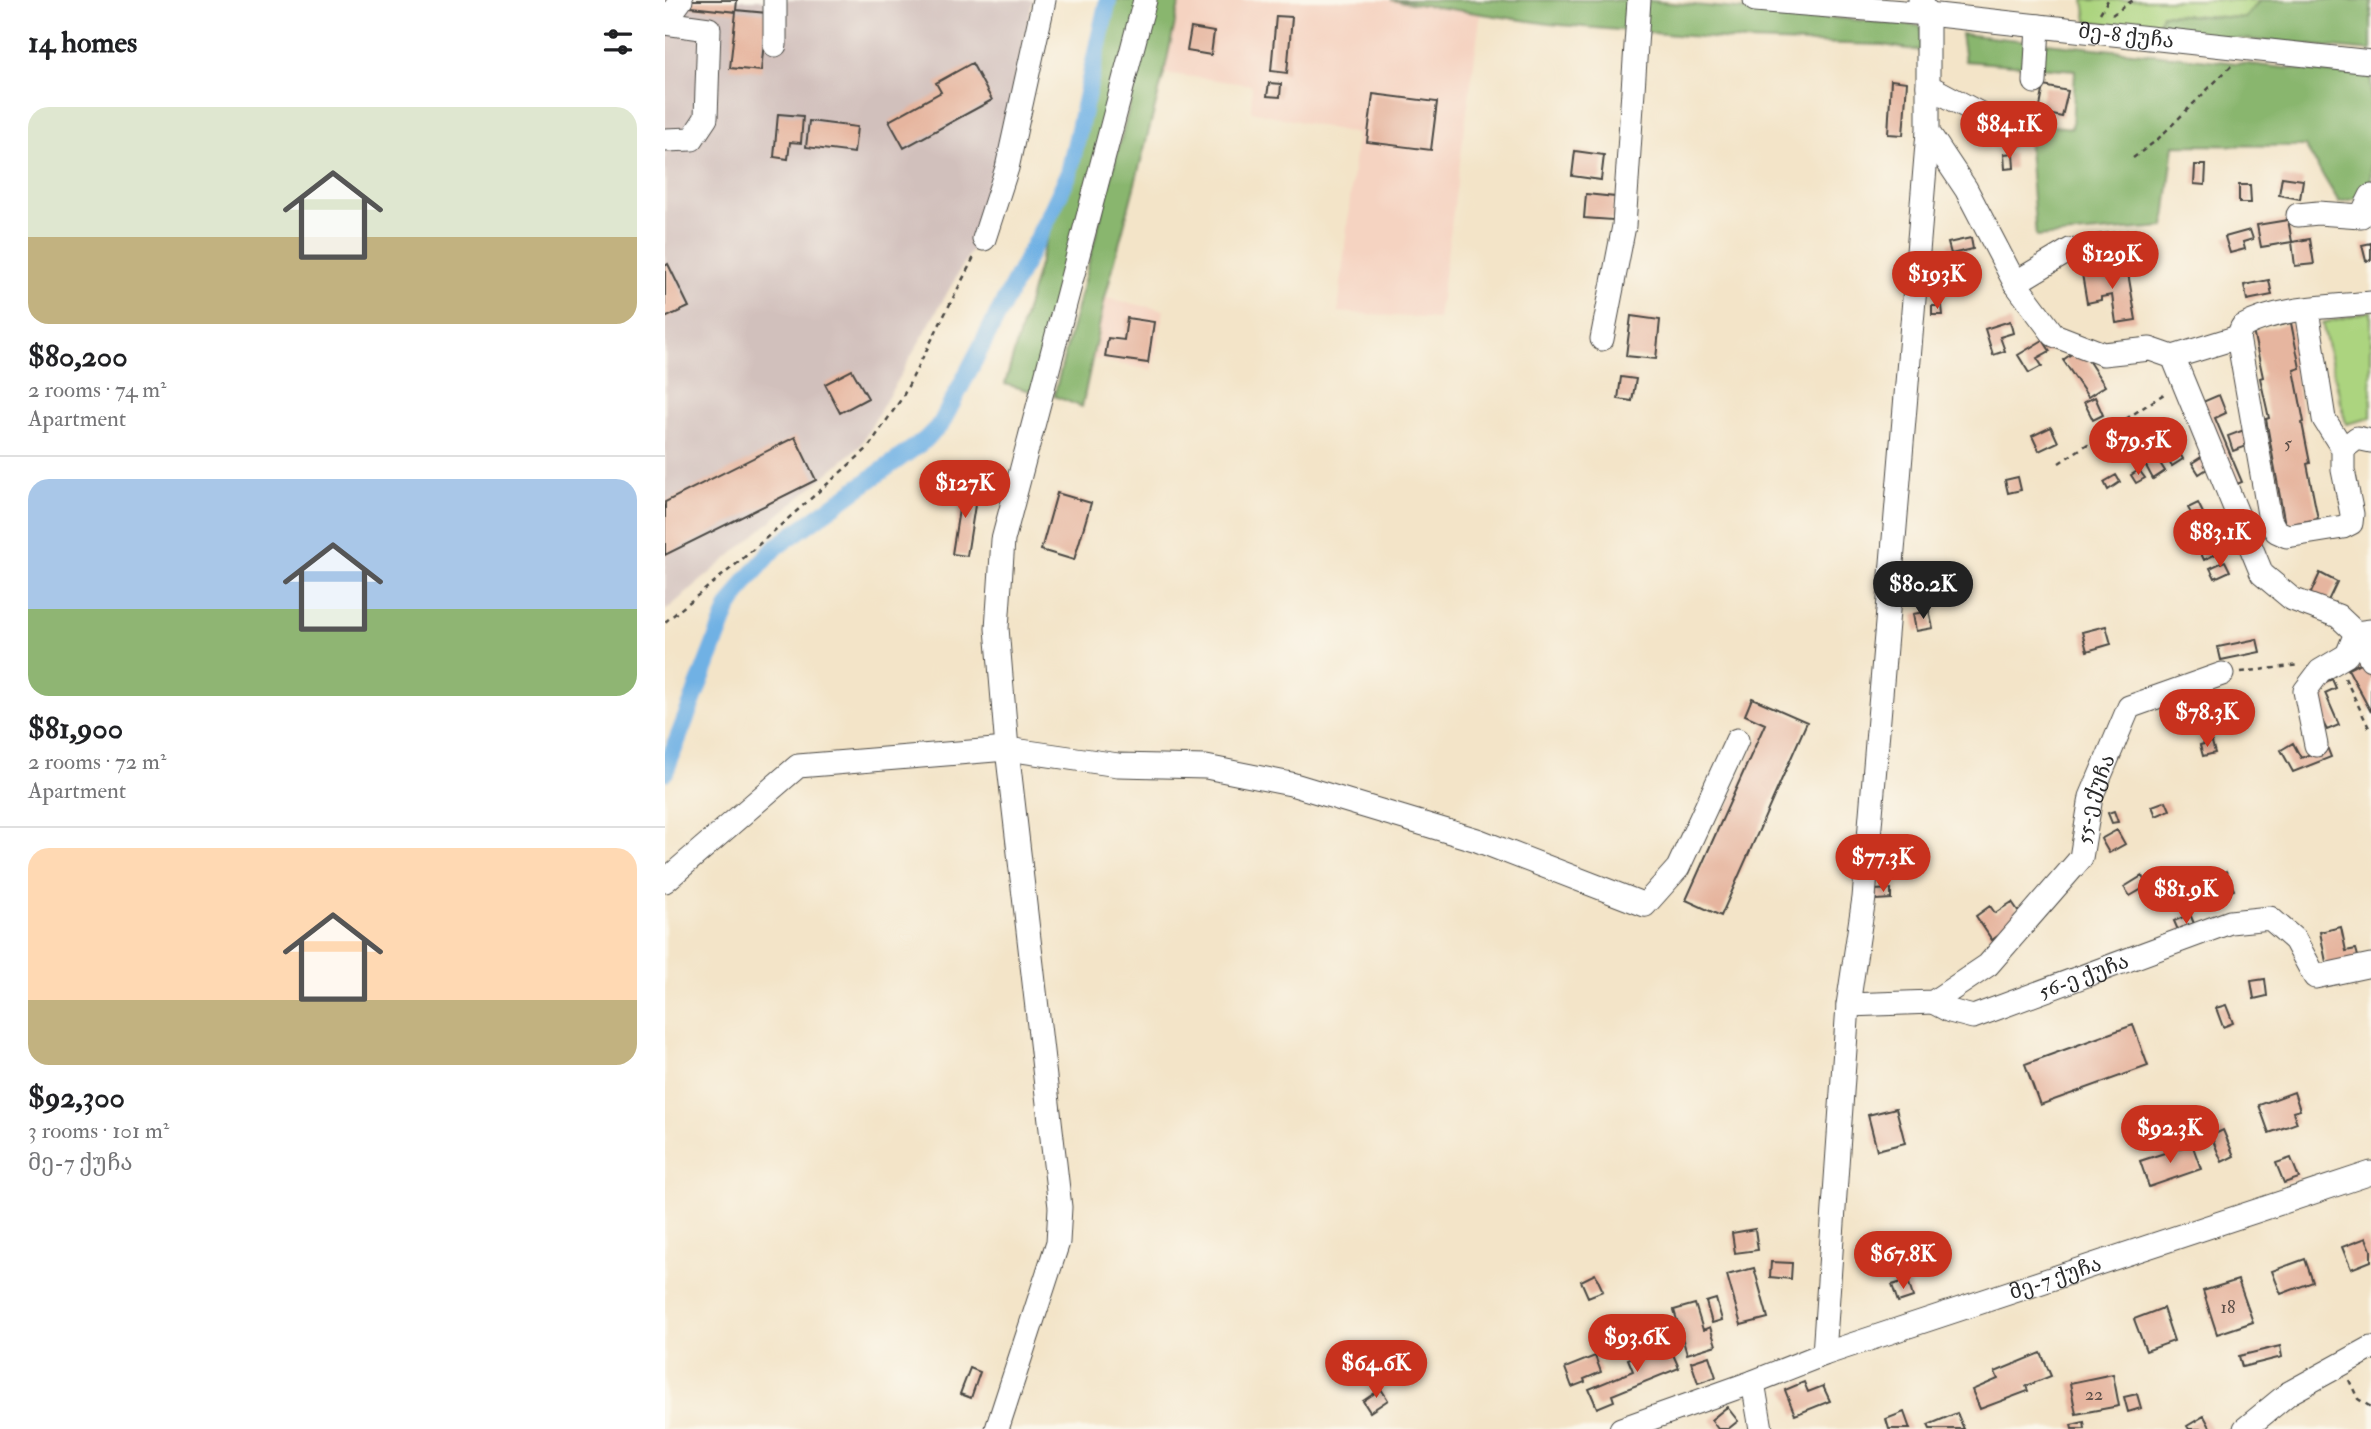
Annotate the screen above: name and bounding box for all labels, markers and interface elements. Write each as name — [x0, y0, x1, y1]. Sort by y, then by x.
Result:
street label: მე-8 ქუჩა — [2077, 17, 2175, 55]
icon: filters — [599, 23, 637, 61]
text: 14 homes — [28, 24, 137, 61]
pin: $84.1K — [1952, 102, 2066, 161]
text: $84.1K — [1976, 109, 2042, 138]
icon: home — [270, 152, 396, 278]
pin: $129K — [2063, 232, 2161, 291]
text: $129K — [2082, 239, 2142, 268]
pin: $193K — [1888, 252, 1986, 311]
text: $193K — [1908, 259, 1966, 288]
text: $80,200 — [28, 338, 128, 375]
text: 2 rooms · 74 m² — [28, 375, 167, 404]
text: Apartment — [28, 404, 126, 433]
pin: $79.5K — [2081, 418, 2195, 477]
text: $79.5K — [2105, 425, 2171, 454]
house number: 5 — [2284, 432, 2292, 455]
pin: $127K — [916, 461, 1014, 520]
text: $127K — [935, 468, 995, 497]
pin: $83.1K — [2163, 510, 2277, 569]
text: $83.1K — [2189, 517, 2251, 546]
icon: home — [270, 524, 396, 650]
pin: $80.2K — [1866, 562, 1980, 621]
text: $80.2K — [1889, 569, 1957, 598]
pin: $78.3K — [2150, 690, 2264, 749]
text: $78.3K — [2175, 697, 2239, 726]
text: $81,900 — [28, 710, 123, 747]
text: 2 rooms · 72 m² — [28, 747, 166, 776]
street label: 55-ე ქუჩა — [2071, 750, 2122, 846]
text: Apartment — [28, 776, 126, 805]
pin: $77.3K — [1826, 834, 1940, 894]
text: $77.3K — [1851, 842, 1915, 871]
pin: $81.9K — [2129, 866, 2243, 926]
text: $81.9K — [2154, 874, 2218, 903]
icon: home — [270, 894, 396, 1020]
street label: 56-ე ქუჩა — [2035, 948, 2133, 1005]
text: $92,300 — [28, 1079, 125, 1116]
pin: $92.3K — [2113, 1106, 2227, 1165]
text: $92.3K — [2137, 1113, 2203, 1142]
text: 3 rooms · 101 m² — [28, 1116, 169, 1145]
text: მე-7 ქუჩა — [28, 1148, 133, 1177]
pin: $67.8K — [1846, 1232, 1960, 1291]
text: $67.8K — [1870, 1239, 1936, 1268]
street label: მე-7 ქუჩა — [2006, 1250, 2105, 1306]
house number: 18 — [2221, 1296, 2235, 1319]
pin: $93.6K — [1580, 1314, 1694, 1374]
text: $93.6K — [1604, 1322, 1670, 1351]
pin: $64.6K — [1319, 1340, 1433, 1400]
text: $64.6K — [1341, 1348, 1411, 1377]
house number: 22 — [2085, 1383, 2103, 1406]

